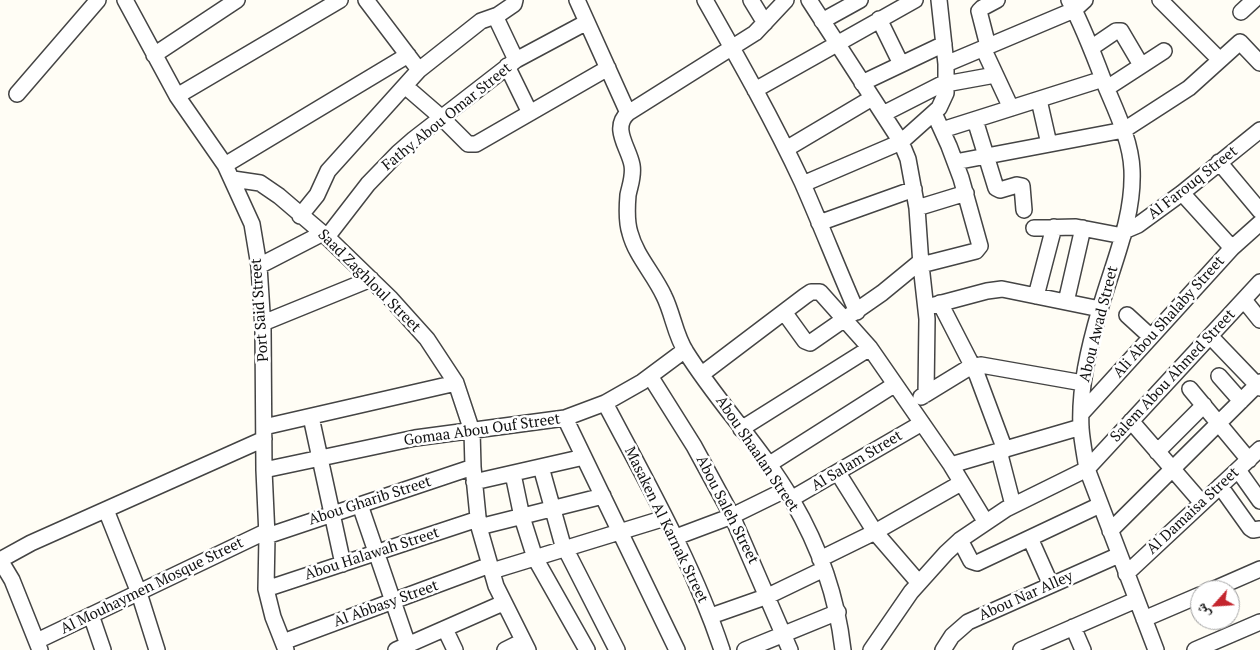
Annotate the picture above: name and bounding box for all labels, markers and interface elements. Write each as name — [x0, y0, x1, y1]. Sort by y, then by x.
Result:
street label: Fathy Abou Omar Street — [379, 59, 515, 175]
street label: Al Farouq Street — [1145, 142, 1241, 224]
street label: Saad Zaghloul Street — [314, 226, 424, 336]
street label: Ali Abou Shalaby Street — [1110, 252, 1228, 382]
street label: Port Said Street — [247, 258, 273, 362]
street label: Abou Awad Street — [1076, 264, 1122, 384]
street label: Salem Abou Ahmed Street — [1107, 306, 1239, 446]
street label: Abou Shaalan Street — [712, 393, 802, 515]
street label: Gomaa Abou Ouf Street — [403, 410, 561, 450]
street label: Al Salam Street — [808, 427, 906, 495]
street label: Masaken Al Karnak Street — [620, 444, 712, 606]
street label: Abou Saleh Street — [692, 453, 762, 567]
street label: Al Damaisa Street — [1143, 464, 1243, 558]
street label: Abou Gharib Street — [306, 473, 434, 529]
street label: Abou Halawah Street — [302, 524, 442, 584]
street label: Al Mouhaymen Mosque Street — [58, 534, 246, 638]
street label: Abou Nar Alley — [976, 567, 1076, 625]
street label: Al Abbasy Street — [331, 577, 441, 631]
north arrow — [1190, 580, 1240, 630]
text: ش — [1190, 601, 1214, 622]

